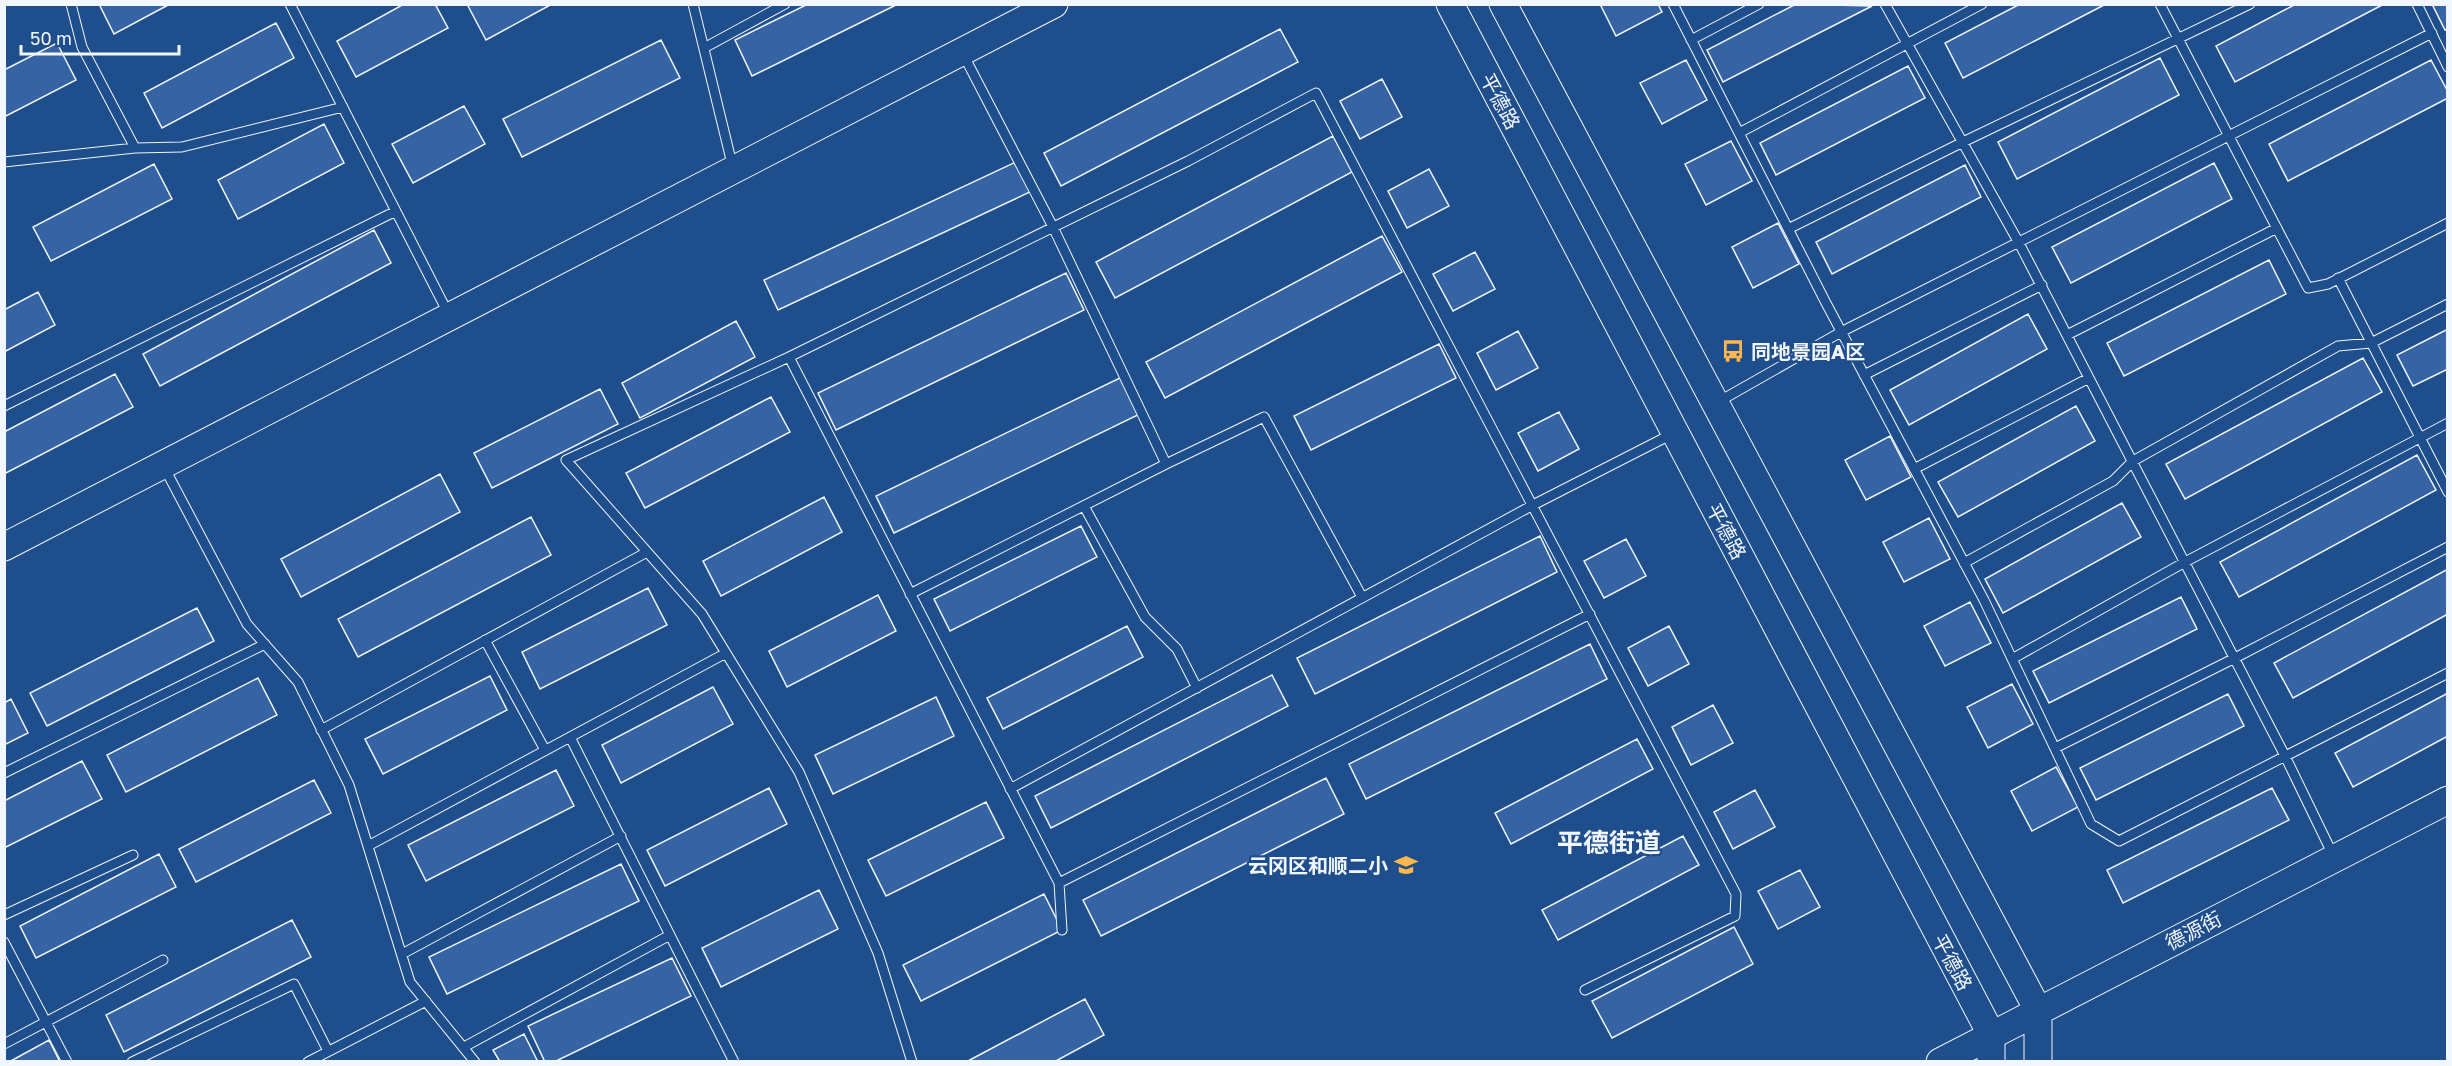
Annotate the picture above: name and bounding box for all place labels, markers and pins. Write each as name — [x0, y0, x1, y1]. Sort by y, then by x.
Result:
bus stop icon: 同地景园A区 — [1720, 338, 1746, 364]
place label: 同地景园A区 — [1751, 339, 1865, 363]
school or university icon: 云冈区和顺二小 — [1393, 852, 1419, 878]
place label: 云冈区和顺二小 — [1248, 853, 1388, 877]

